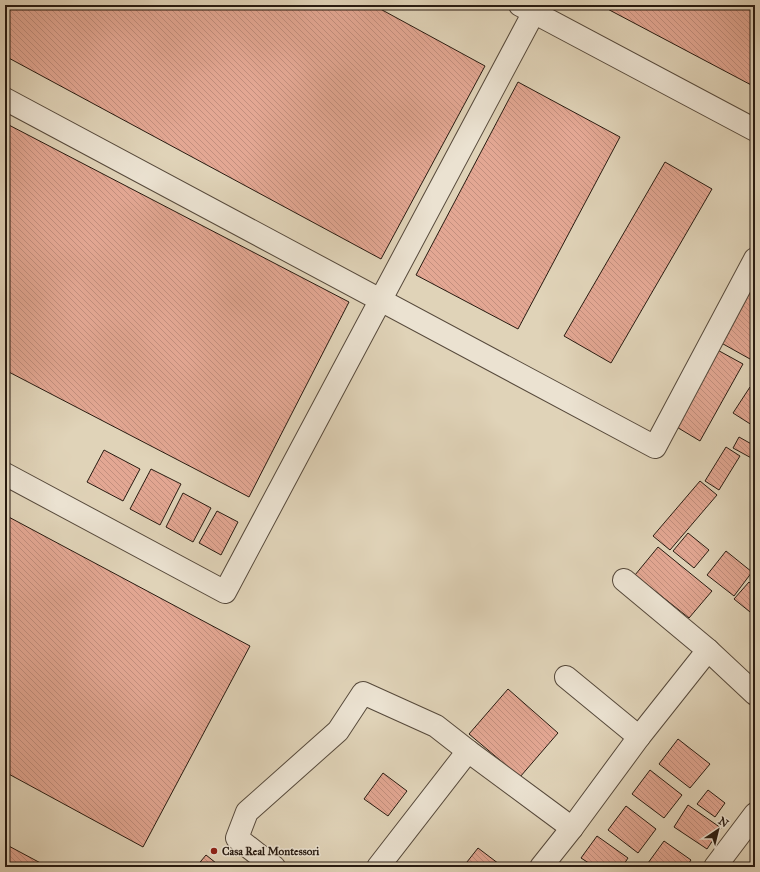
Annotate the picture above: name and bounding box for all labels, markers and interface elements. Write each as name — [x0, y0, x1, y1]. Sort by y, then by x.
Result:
north arrow — [698, 810, 738, 850]
text: N — [716, 814, 732, 831]
place label: Casa Real Montessori — [222, 845, 320, 858]
marker: Casa Real Montessori — [209, 846, 219, 856]

